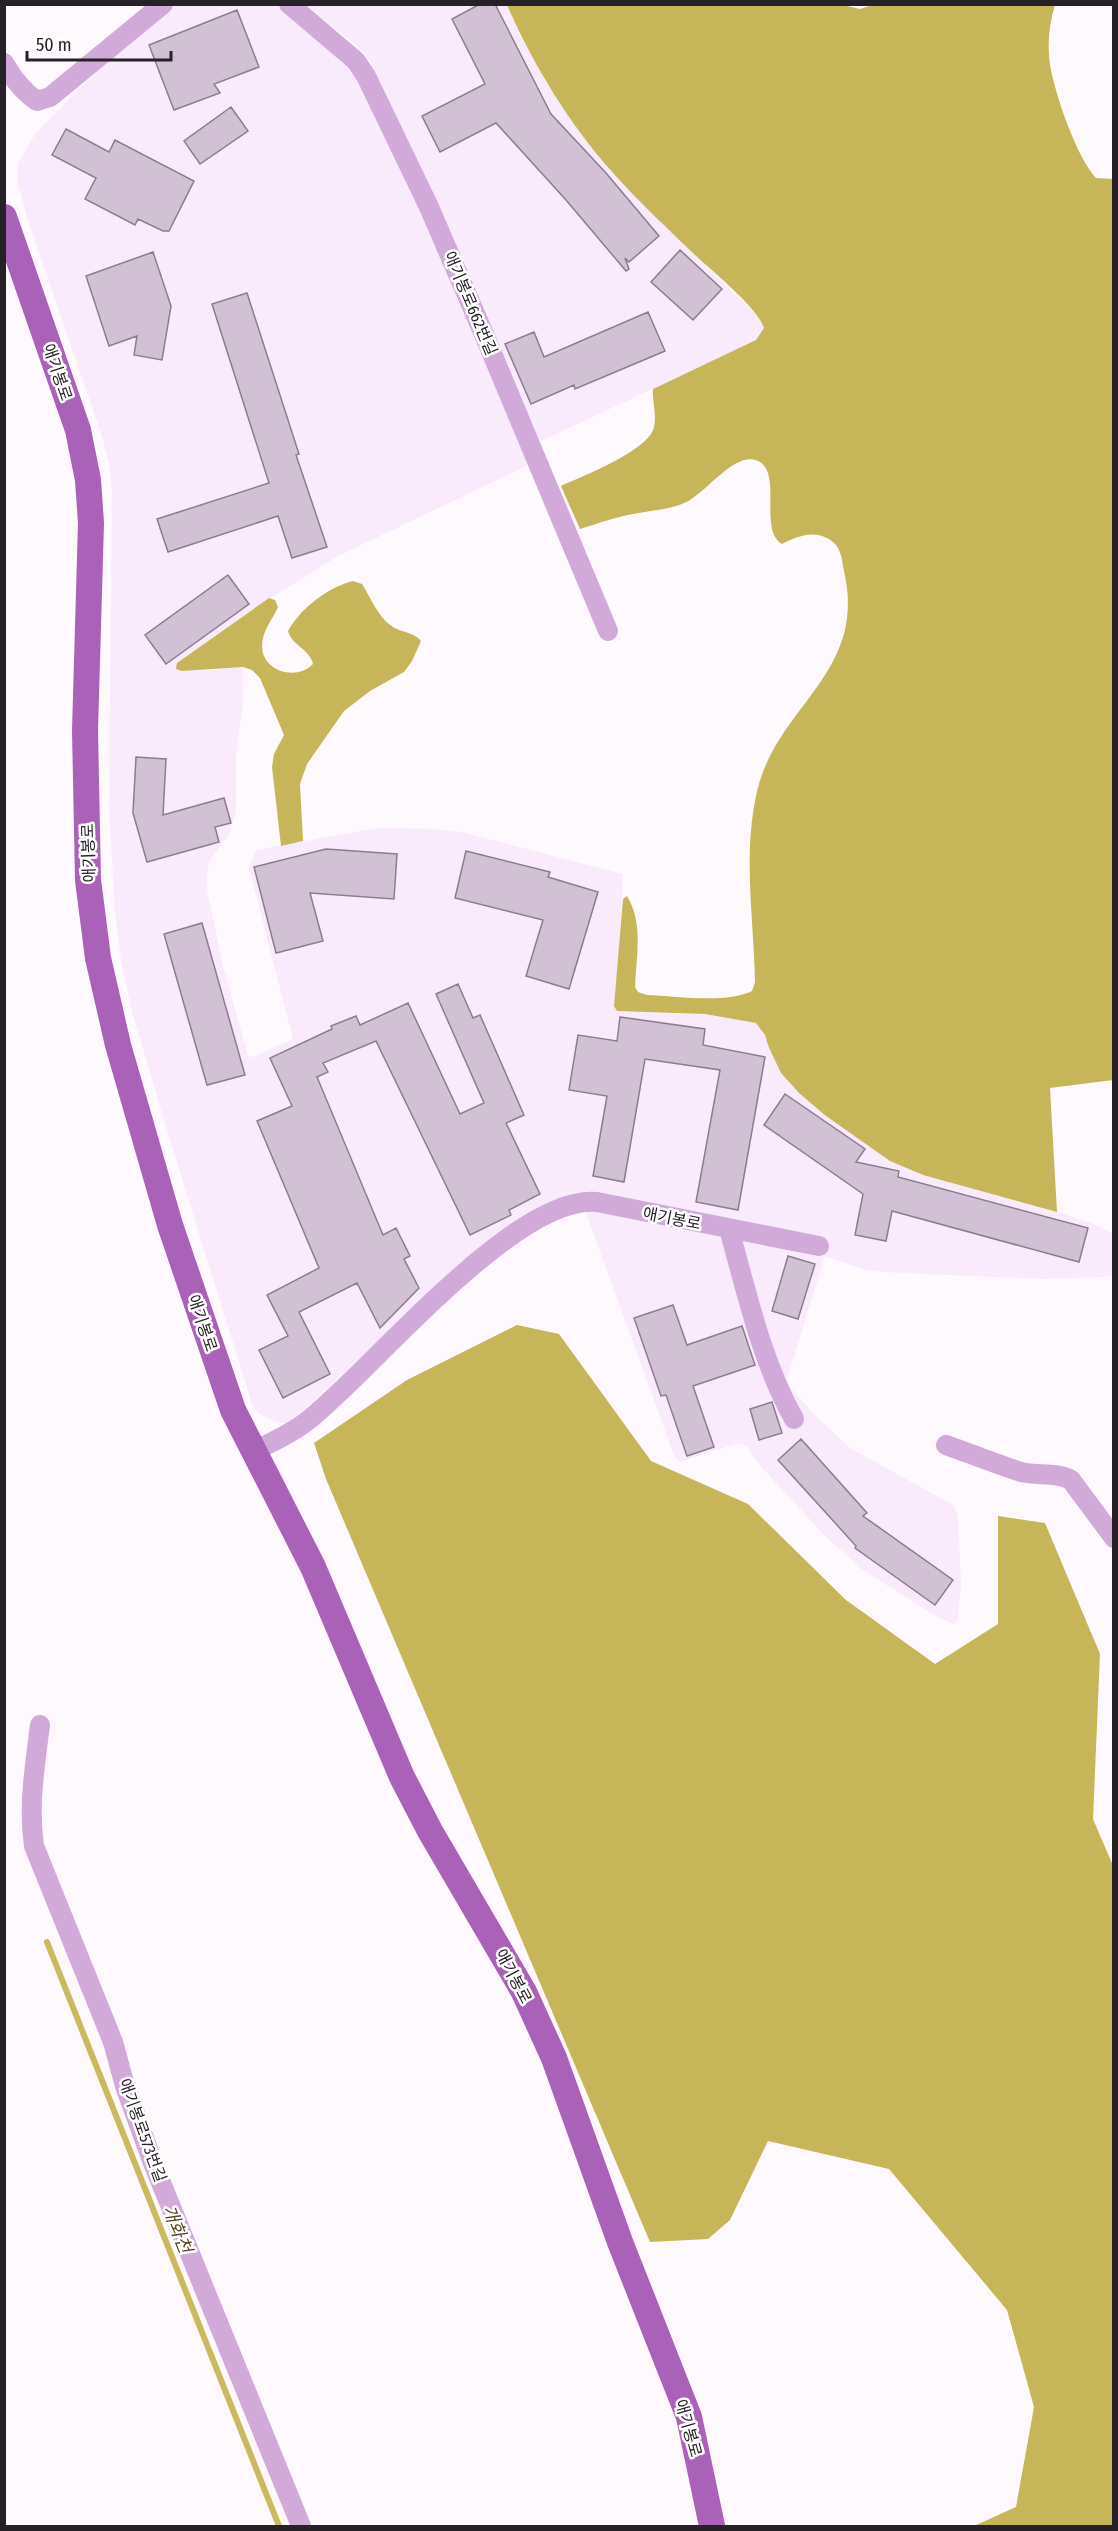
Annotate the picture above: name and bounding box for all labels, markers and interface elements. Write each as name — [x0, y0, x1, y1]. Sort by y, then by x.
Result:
scale bar — [27, 24, 171, 62]
text: 50 m — [36, 34, 72, 56]
street label: 애기봉로662번길 — [440, 248, 501, 358]
street label: 애기봉로 — [39, 341, 76, 403]
street label: 애기봉로 — [78, 823, 99, 883]
street label: 애기봉로 — [641, 1204, 703, 1233]
street label: 애기봉로 — [184, 1292, 221, 1354]
street label: 애기봉로 — [491, 1946, 536, 2007]
street label: 애기봉로573번길 — [115, 2076, 170, 2185]
water label: 개화천 — [157, 2202, 197, 2258]
street label: 애기봉로 — [671, 2397, 706, 2459]

